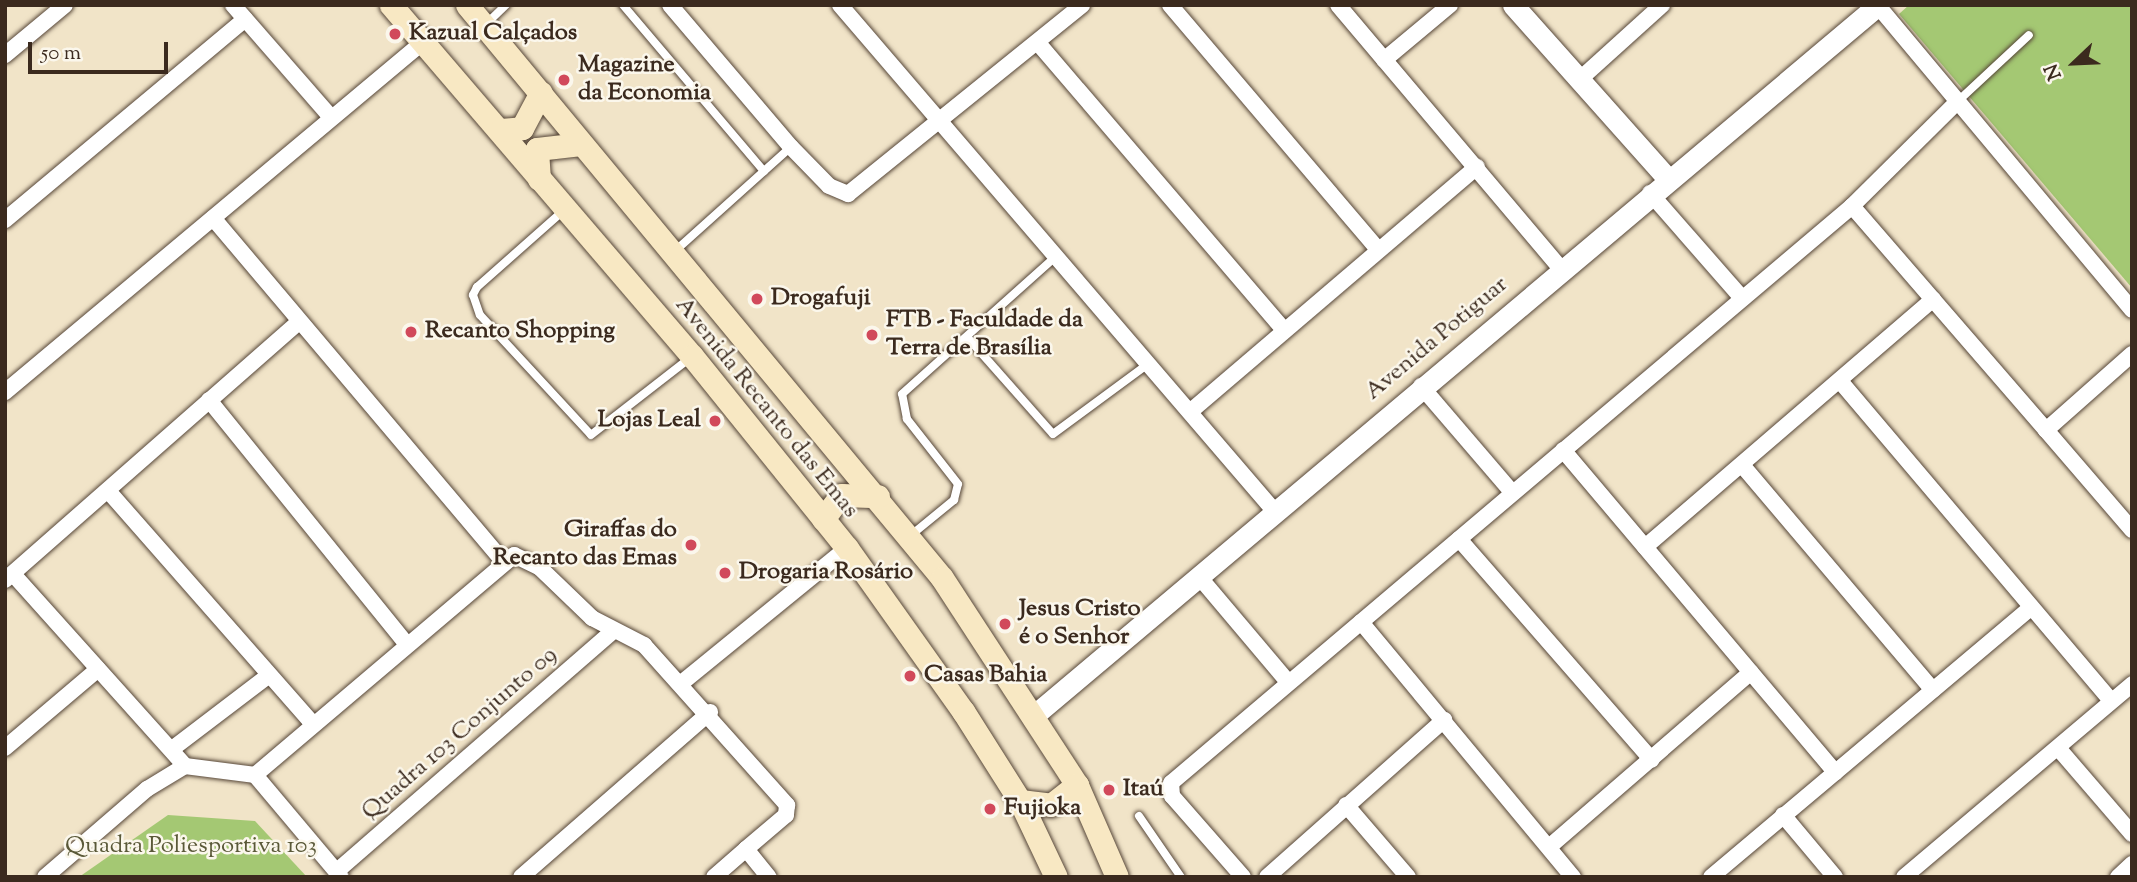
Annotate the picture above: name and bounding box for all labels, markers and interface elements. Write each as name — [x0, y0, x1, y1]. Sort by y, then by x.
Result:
place label: Kazual Calçados — [409, 20, 577, 48]
marker: Kazual Calçados — [387, 26, 403, 42]
scale bar — [32, 28, 172, 72]
north arrow — [2039, 28, 2109, 98]
text: 50 m — [41, 39, 81, 69]
place label: Magazine da Economia — [578, 52, 711, 108]
text: N — [2039, 59, 2070, 84]
marker: Magazine da Economia — [556, 72, 572, 88]
street label: Avenida Potiguar — [1360, 271, 1514, 407]
place label: Drogafuji — [771, 285, 871, 313]
marker: Drogafuji — [749, 291, 765, 307]
street label: Avenida Recanto das Emas — [668, 292, 864, 524]
place label: FTB - Faculdade da Terra de Brasília — [886, 307, 1083, 363]
place label: Recanto Shopping — [425, 318, 615, 346]
marker: Recanto Shopping — [403, 324, 419, 340]
marker: FTB - Faculdade da Terra de Brasília — [864, 327, 880, 343]
place label: Lojas Leal — [598, 407, 701, 435]
marker: Lojas Leal — [707, 413, 723, 429]
place label: Giraffas do Recanto das Emas — [493, 517, 677, 573]
marker: Giraffas do Recanto das Emas — [683, 537, 699, 553]
place label: Drogaria Rosário — [739, 559, 913, 587]
marker: Drogaria Rosário — [717, 565, 733, 581]
place label: Jesus Cristo é o Senhor — [1019, 596, 1141, 652]
marker: Jesus Cristo é o Senhor — [997, 616, 1013, 632]
street label: Quadra 103 Conjunto 09 — [356, 641, 564, 827]
place label: Casas Bahia — [924, 662, 1047, 690]
marker: Casas Bahia — [902, 668, 918, 684]
place label: Itaú — [1123, 776, 1164, 804]
marker: Itaú — [1101, 782, 1117, 798]
place label: Fujioka — [1004, 795, 1081, 823]
marker: Fujioka — [982, 801, 998, 817]
park label: Quadra Poliesportiva 103 — [65, 833, 317, 861]

